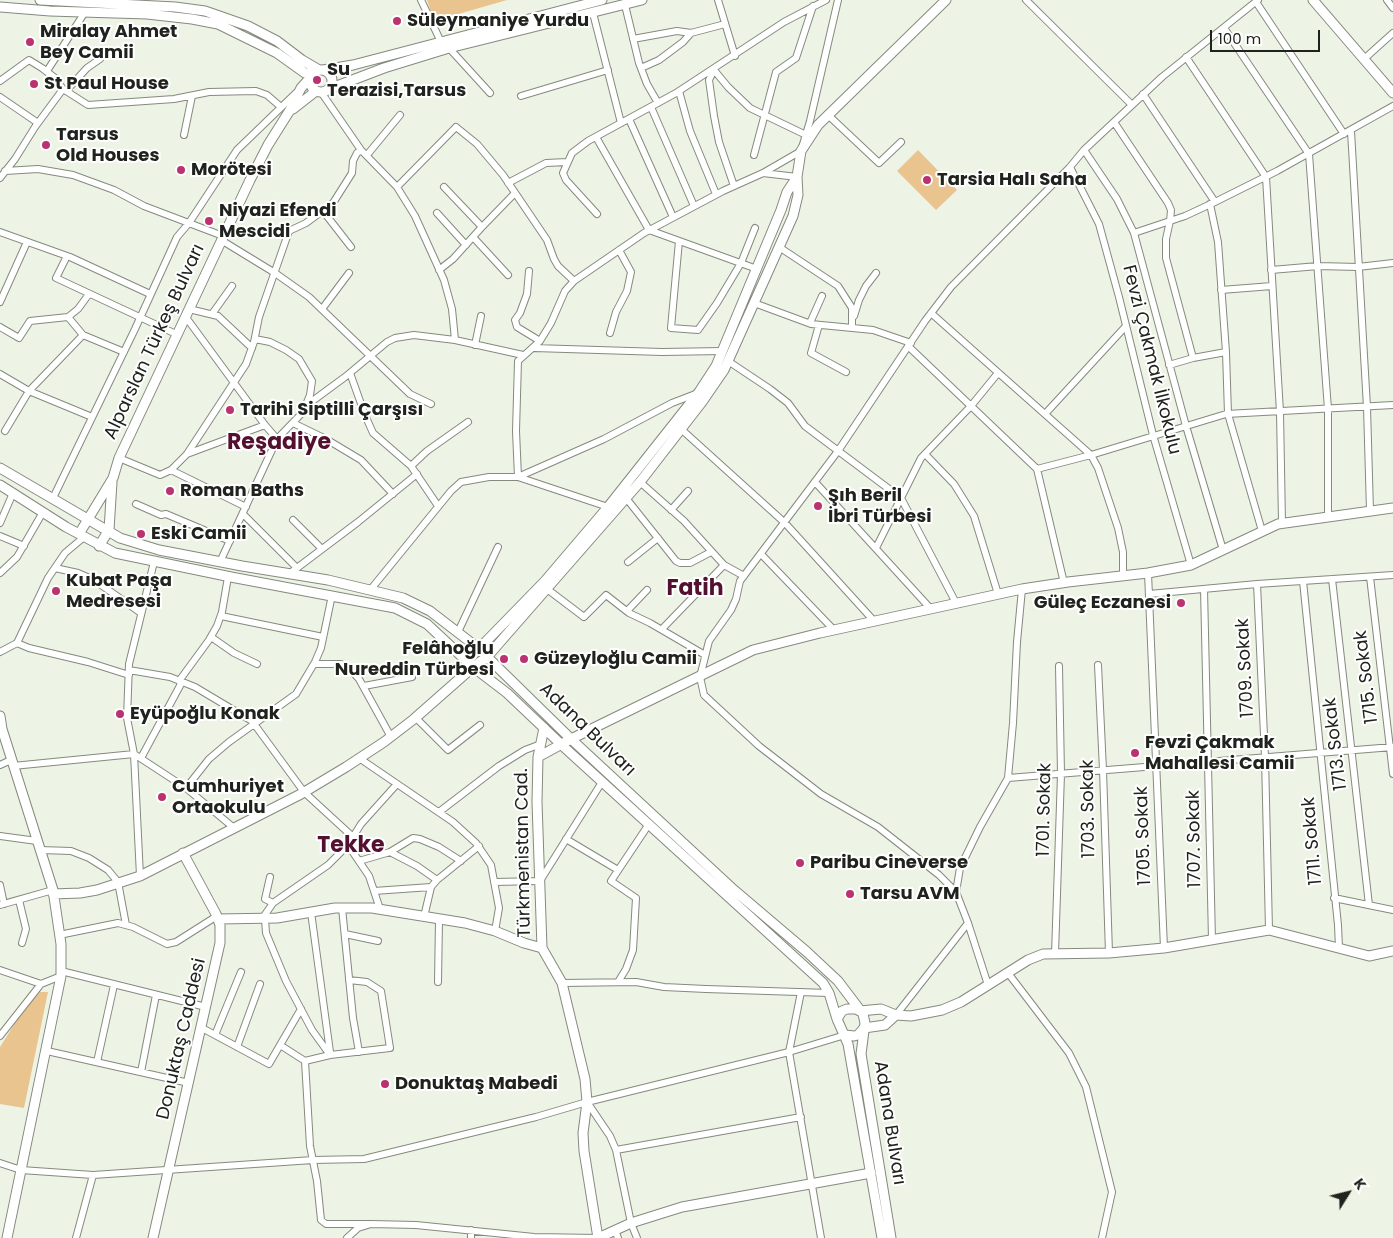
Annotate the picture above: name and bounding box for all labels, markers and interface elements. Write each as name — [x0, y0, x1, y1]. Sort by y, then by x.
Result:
place label: Süleymaniye Yurdu — [407, 10, 589, 32]
marker: Süleymaniye Yurdu — [391, 15, 403, 27]
scale bar — [1213, 20, 1323, 52]
place label: Miralay Ahmet Bey Camii — [40, 21, 177, 64]
text: 100 m — [1218, 28, 1261, 49]
marker: Miralay Ahmet Bey Camii — [24, 36, 36, 48]
place label: Su Terazisi,Tarsus — [327, 59, 466, 102]
place label: St Paul House — [44, 73, 169, 95]
marker: Su Terazisi,Tarsus — [311, 74, 323, 86]
marker: St Paul House — [28, 78, 40, 90]
place label: Tarsus Old Houses — [56, 124, 159, 166]
marker: Tarsus Old Houses — [40, 139, 52, 151]
place label: Morötesi — [191, 159, 272, 181]
marker: Morötesi — [175, 164, 187, 176]
place label: Tarsia Halı Saha — [937, 169, 1087, 191]
marker: Tarsia Halı Saha — [921, 174, 933, 186]
place label: Niyazi Efendi Mescidi — [219, 200, 336, 242]
marker: Niyazi Efendi Mescidi — [203, 215, 215, 227]
street label: Alparslan Türkeş Bulvarı — [100, 241, 210, 443]
street label: Fevzi Çakmak İlkokulu — [1117, 263, 1185, 457]
place label: Tarihi Siptilli Çarşısı — [240, 399, 423, 421]
marker: Tarihi Siptilli Çarşısı — [224, 404, 236, 416]
district label: Reşadiye — [227, 430, 331, 456]
place label: Roman Baths — [180, 480, 304, 502]
marker: Roman Baths — [164, 485, 176, 497]
place label: Şıh Beril İbri Türbesi — [828, 485, 931, 528]
marker: Şıh Beril İbri Türbesi — [812, 500, 824, 512]
place label: Eski Camii — [151, 523, 247, 545]
marker: Eski Camii — [135, 528, 147, 540]
place label: Kubat Paşa Medresesi — [66, 570, 172, 612]
district label: Fatih — [666, 576, 724, 602]
marker: Kubat Paşa Medresesi — [50, 585, 62, 597]
place label: Güleç Eczanesi — [1034, 592, 1171, 614]
marker: Güleç Eczanesi — [1175, 597, 1187, 609]
street label: 1709. Sokak — [1233, 618, 1259, 718]
street label: 1715. Sokak — [1351, 629, 1383, 725]
place label: Felâhoğlu Nureddin Türbesi — [335, 638, 494, 681]
place label: Güzeyloğlu Camii — [534, 648, 697, 670]
marker: Felâhoğlu Nureddin Türbesi — [498, 653, 510, 665]
marker: Güzeyloğlu Camii — [518, 653, 530, 665]
street label: Adana Bulvarı — [534, 679, 640, 781]
street label: 1713. Sokak — [1320, 696, 1352, 792]
place label: Eyüpoğlu Konak — [130, 703, 280, 725]
marker: Eyüpoğlu Konak — [114, 708, 126, 720]
place label: Fevzi Çakmak Mahallesi Camii — [1145, 732, 1295, 774]
marker: Fevzi Çakmak Mahallesi Camii — [1129, 747, 1141, 759]
street label: 1703. Sokak — [1077, 759, 1101, 859]
street label: 1701. Sokak — [1033, 763, 1057, 857]
street label: Türkmenistan Cad. — [512, 768, 536, 938]
place label: Cumhuriyet Ortaokulu — [172, 776, 284, 819]
street label: 1705. Sokak — [1131, 786, 1157, 886]
street label: 1707. Sokak — [1183, 790, 1207, 888]
marker: Cumhuriyet Ortaokulu — [156, 791, 168, 803]
street label: 1711. Sokak — [1298, 796, 1328, 886]
district label: Tekke — [317, 833, 385, 859]
place label: Paribu Cineverse — [810, 852, 968, 874]
marker: Paribu Cineverse — [794, 857, 806, 869]
place label: Tarsu AVM — [860, 883, 959, 905]
marker: Tarsu AVM — [844, 888, 856, 900]
street label: Donuktaş Caddesi — [153, 956, 211, 1122]
street label: Adana Bulvarı — [869, 1059, 909, 1187]
place label: Donuktaş Mabedi — [395, 1073, 558, 1095]
marker: Donuktaş Mabedi — [379, 1078, 391, 1090]
north arrow — [1323, 1168, 1373, 1218]
text: K — [1349, 1174, 1371, 1194]

